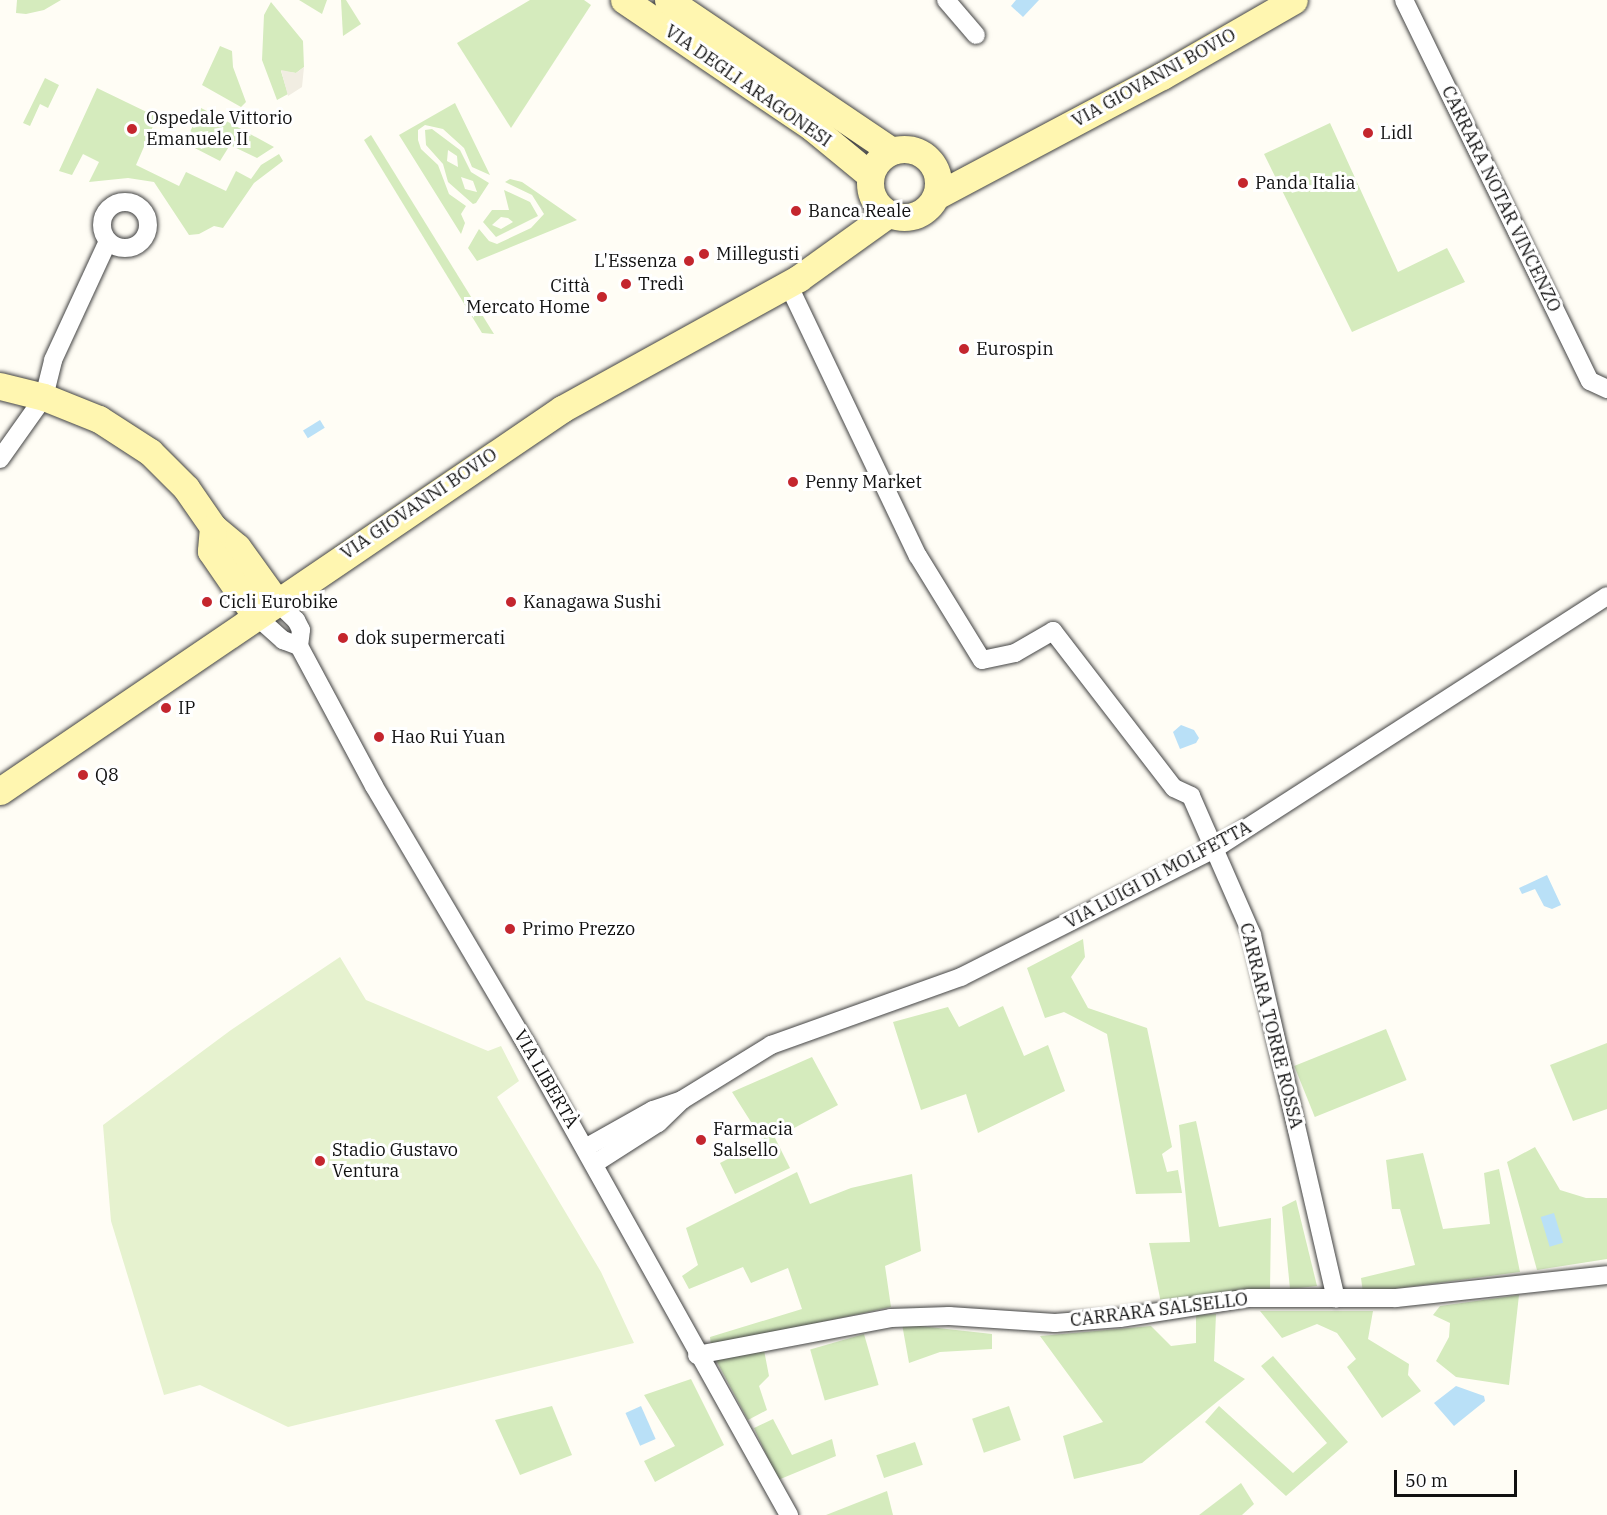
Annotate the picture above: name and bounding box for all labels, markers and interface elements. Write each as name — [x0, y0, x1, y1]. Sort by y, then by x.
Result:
street label: VIA DEGLI ARAGONESI — [661, 20, 835, 152]
street label: VIA GIOVANNI BOVIO — [1068, 24, 1240, 132]
street label: CARRARA NOTAR VINCENZO — [1437, 82, 1565, 316]
place label: Ospedale Vittorio Emanuele II — [146, 108, 292, 150]
marker: Ospedale Vittorio Emanuele II — [123, 120, 141, 138]
place label: Lidl — [1380, 122, 1413, 144]
marker: Lidl — [1361, 126, 1375, 140]
place label: Panda Italia — [1255, 172, 1356, 194]
marker: Panda Italia — [1236, 176, 1250, 190]
place label: Banca Reale — [808, 200, 911, 222]
marker: Banca Reale — [789, 204, 803, 218]
place label: Millegusti — [716, 243, 799, 265]
marker: Millegusti — [697, 247, 711, 261]
place label: L'Essenza — [594, 250, 677, 272]
marker: L'Essenza — [682, 254, 696, 268]
place label: Tredì — [638, 273, 684, 295]
place label: Città Mercato Home — [466, 276, 590, 318]
marker: Tredì — [619, 277, 633, 291]
marker: Città Mercato Home — [595, 290, 609, 304]
place label: Eurospin — [976, 338, 1054, 360]
marker: Eurospin — [957, 342, 971, 356]
street label: VIA GIOVANNI BOVIO — [337, 444, 501, 564]
place label: Penny Market — [805, 471, 922, 493]
marker: Penny Market — [786, 475, 800, 489]
place label: Cicli Eurobike — [219, 591, 338, 613]
place label: Kanagawa Sushi — [523, 591, 661, 613]
marker: Cicli Eurobike — [200, 595, 214, 609]
marker: Kanagawa Sushi — [504, 595, 518, 609]
place label: dok supermercati — [355, 627, 505, 649]
marker: dok supermercati — [336, 631, 350, 645]
place label: IP — [178, 697, 195, 719]
marker: IP — [159, 701, 173, 715]
place label: Hao Rui Yuan — [391, 726, 505, 748]
marker: Hao Rui Yuan — [372, 730, 386, 744]
place label: Q8 — [95, 764, 119, 786]
marker: Q8 — [76, 768, 90, 782]
street label: VIA LUIGI DI MOLFETTA — [1061, 817, 1255, 933]
place label: Primo Prezzo — [522, 918, 635, 940]
street label: CARRARA TORRE ROSSA — [1235, 921, 1307, 1131]
marker: Primo Prezzo — [503, 922, 517, 936]
street label: VIA LIBERTÀ — [509, 1026, 583, 1132]
place label: Farmacia Salsello — [713, 1119, 793, 1162]
marker: Farmacia Salsello — [694, 1133, 708, 1147]
place label: Stadio Gustavo Ventura — [332, 1140, 458, 1182]
marker: Stadio Gustavo Ventura — [313, 1154, 327, 1168]
street label: CARRARA SALSELLO — [1069, 1288, 1249, 1332]
scale bar — [1397, 1458, 1520, 1496]
text: 50 m — [1405, 1469, 1448, 1492]

